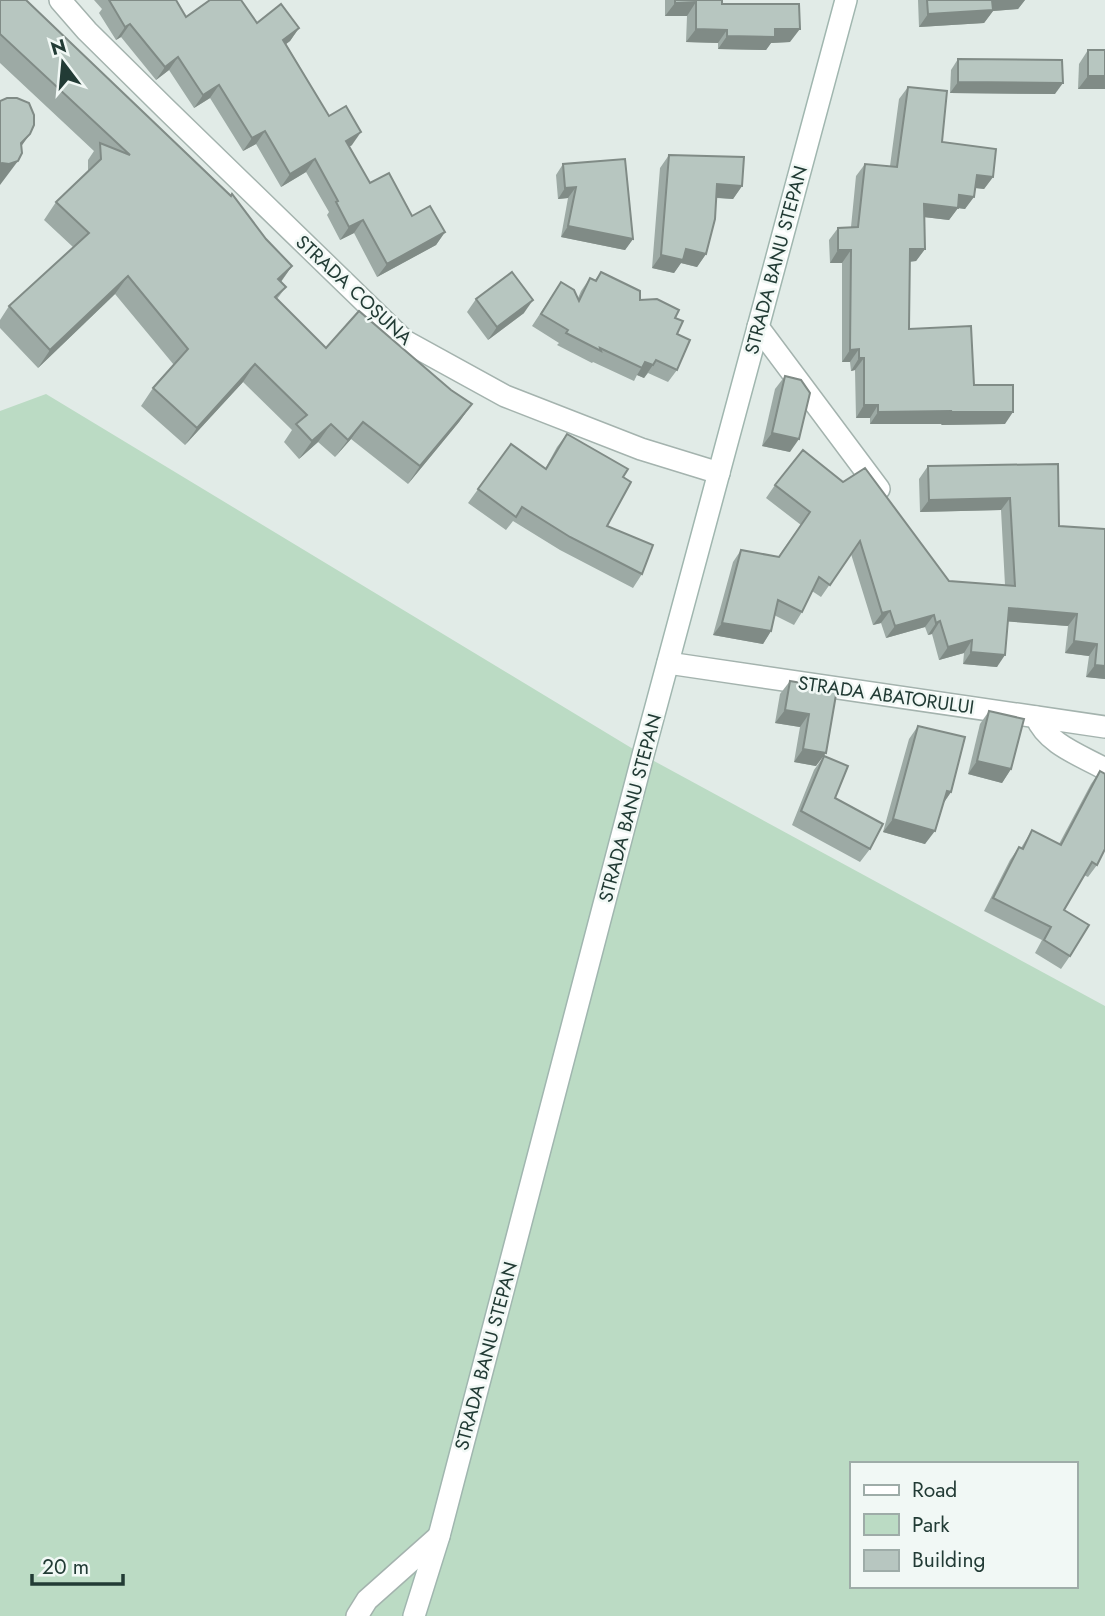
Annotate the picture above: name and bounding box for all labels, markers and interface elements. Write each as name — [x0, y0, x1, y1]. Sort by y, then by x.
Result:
north arrow — [28, 28, 98, 98]
text: N — [47, 32, 69, 62]
street label: STRADA BANU STEPAN — [738, 163, 814, 357]
street label: STRADA COȘUNA — [290, 229, 419, 352]
street label: STRADA ABATORULUI — [796, 669, 976, 721]
street label: STRADA BANU STEPAN — [592, 711, 668, 905]
street label: STRADA BANU STEPAN — [448, 1259, 524, 1453]
legend — [850, 1462, 1077, 1588]
text: Road — [912, 1475, 957, 1505]
text: Park — [912, 1510, 950, 1540]
scale bar — [32, 1542, 122, 1586]
text: Building — [912, 1545, 985, 1575]
text: 20 m — [42, 1552, 89, 1582]

